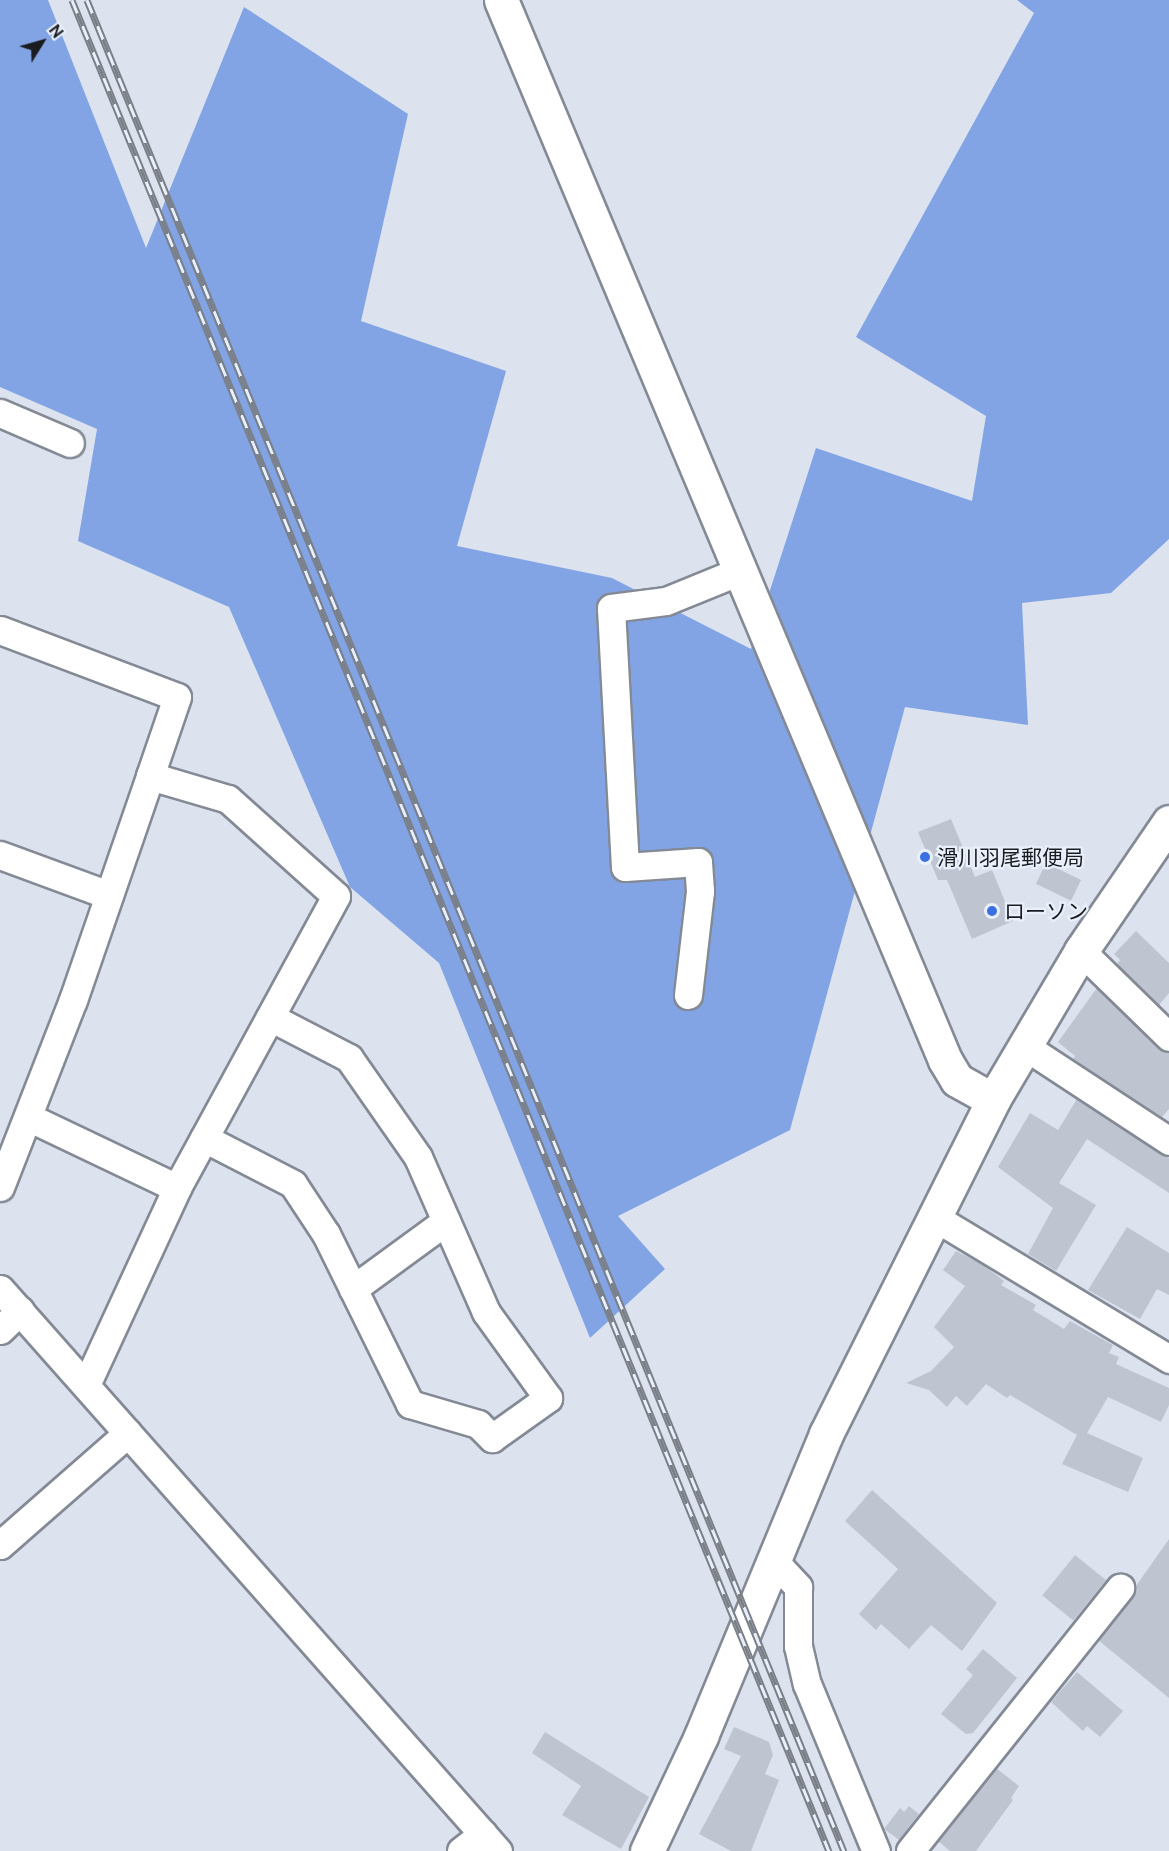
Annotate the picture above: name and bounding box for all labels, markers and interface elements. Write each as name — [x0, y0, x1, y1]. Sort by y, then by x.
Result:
north arrow — [12, 12, 72, 72]
text: N — [46, 21, 67, 41]
place label: 滑川羽尾郵便局 — [937, 844, 1084, 870]
marker: 滑川羽尾郵便局 — [918, 850, 932, 864]
place label: ローソン — [1004, 898, 1088, 924]
marker: ローソン — [985, 904, 999, 918]

